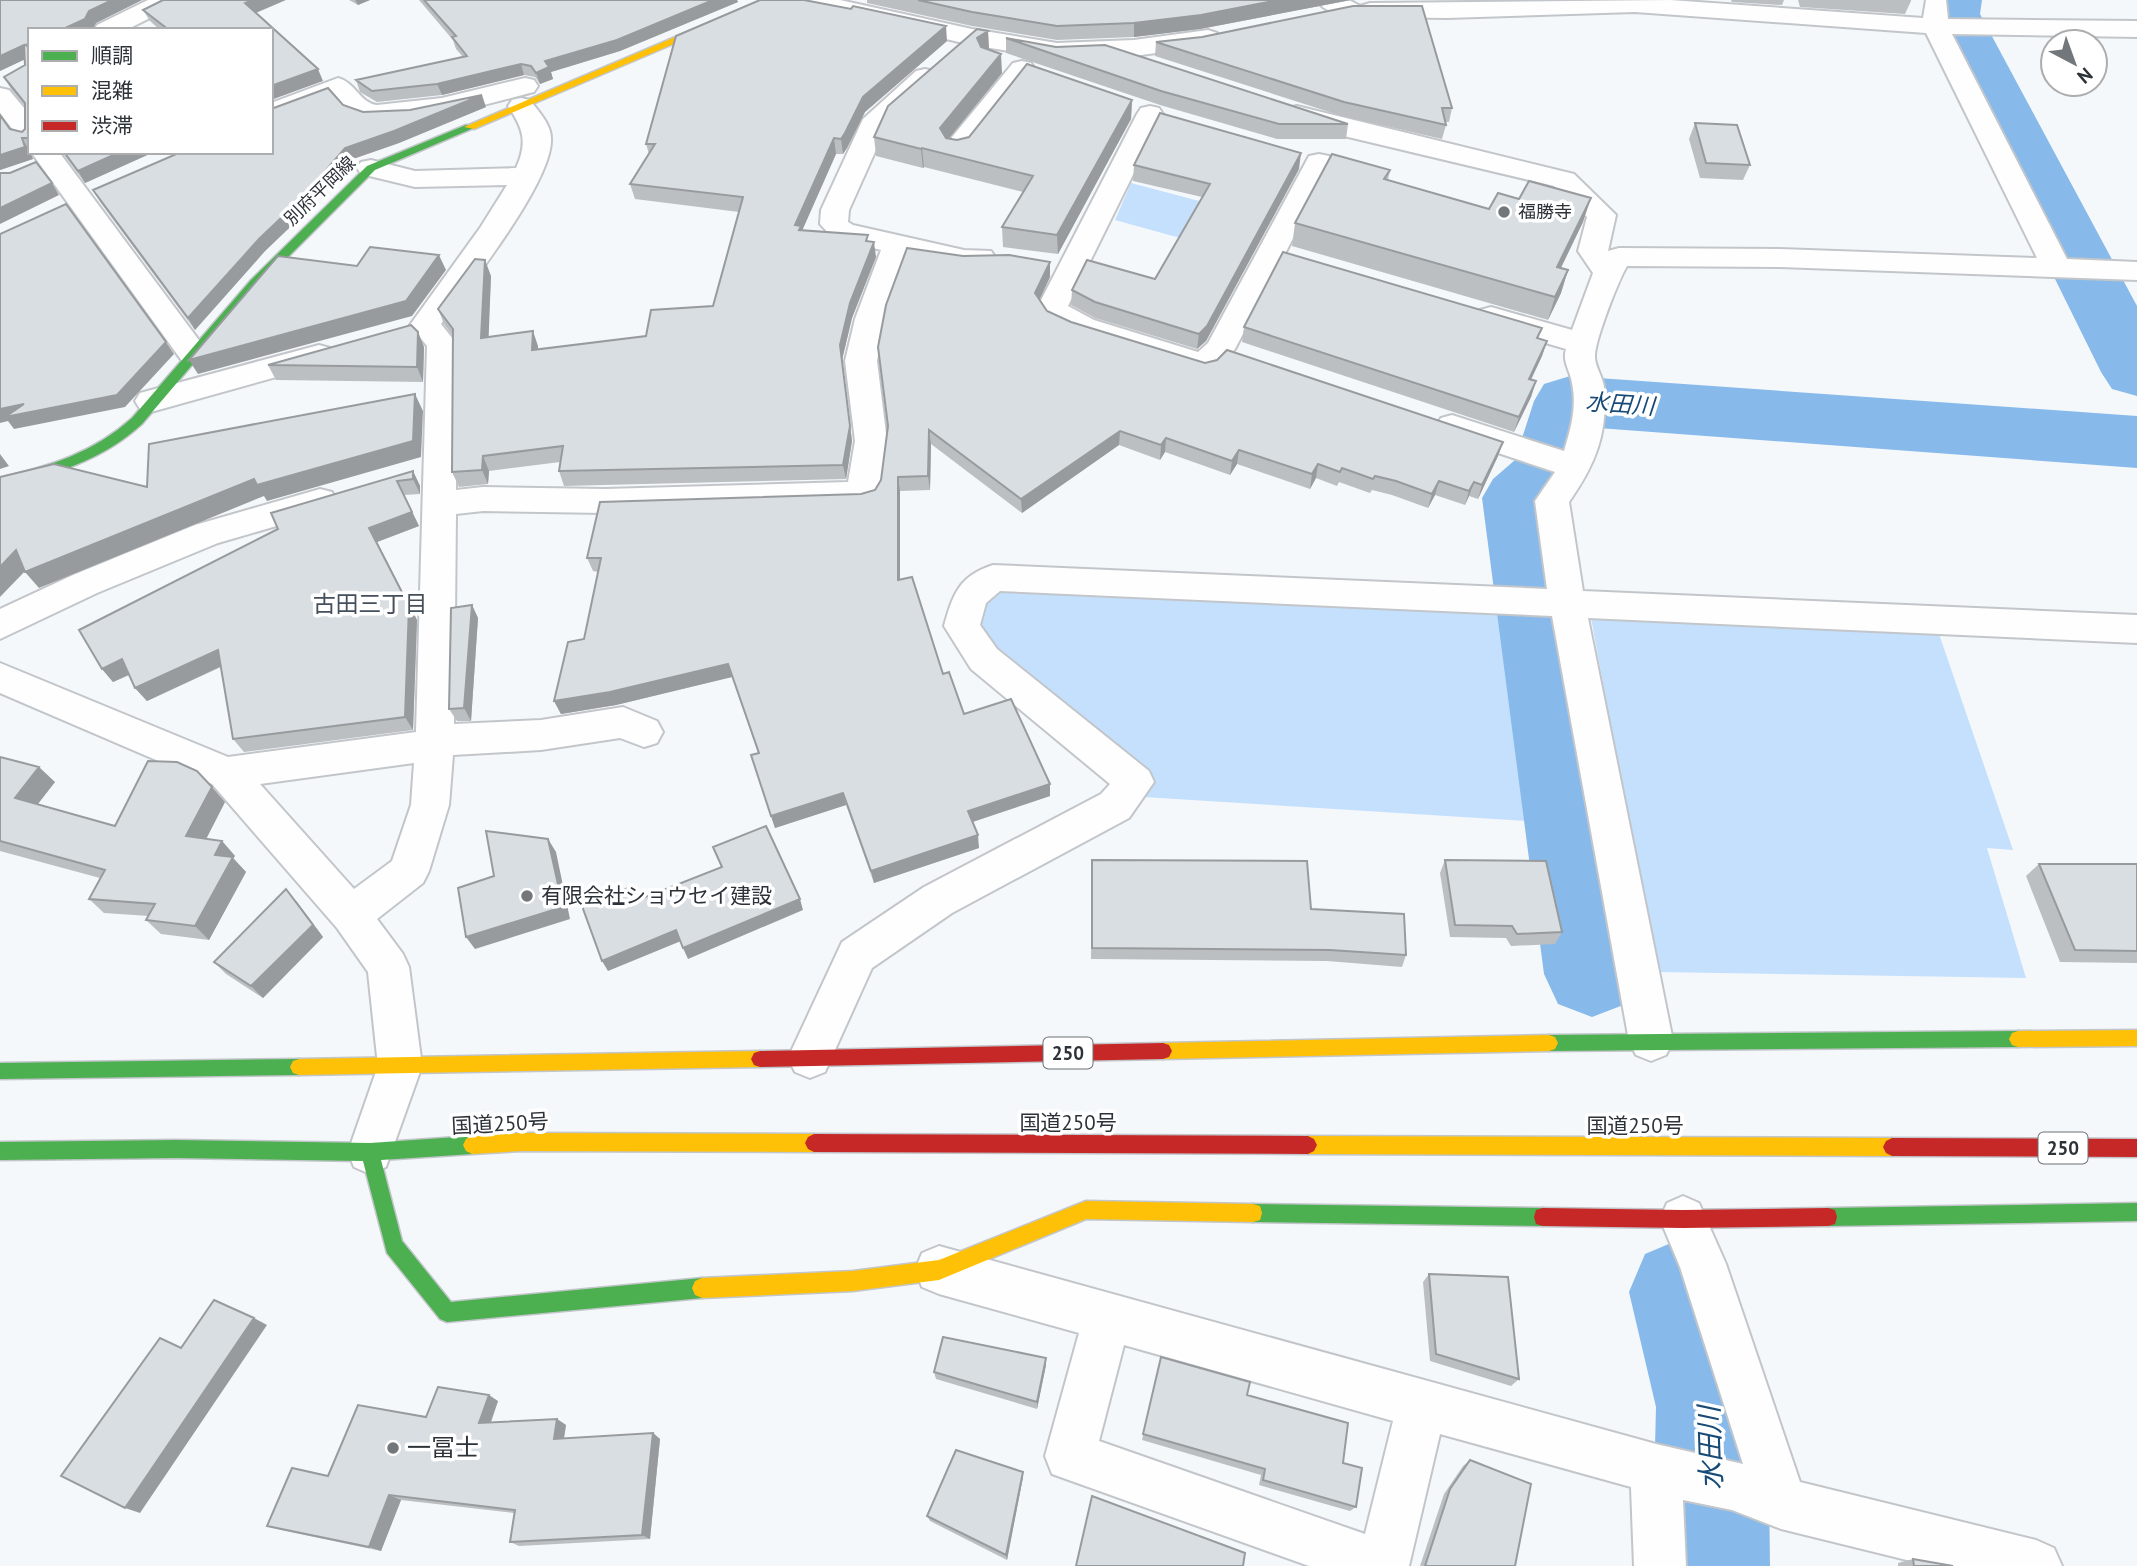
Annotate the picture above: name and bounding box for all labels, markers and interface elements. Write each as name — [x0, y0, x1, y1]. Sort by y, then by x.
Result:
legend — [28, 28, 273, 154]
north arrow — [2039, 28, 2109, 98]
text: 順調 — [91, 42, 133, 69]
text: N — [2073, 63, 2098, 89]
text: 混雑 — [91, 77, 133, 104]
text: 渋滞 — [91, 112, 133, 139]
street label: 別府平岡線 — [279, 151, 360, 230]
place label: 福勝寺 — [1518, 200, 1572, 223]
marker: 福勝寺 — [1496, 204, 1512, 220]
water label: 水田川 — [1585, 387, 1658, 421]
district label: 古田三丁目 — [313, 589, 428, 618]
place label: 有限会社ショウセイ建設 — [541, 882, 772, 909]
marker: 有限会社ショウセイ建設 — [519, 888, 535, 904]
road number: 250 — [1044, 1037, 1092, 1068]
street label: 国道250号 — [451, 1107, 549, 1140]
street label: 国道250号 — [1019, 1109, 1117, 1136]
street label: 国道250号 — [1586, 1112, 1684, 1139]
road number: 250 — [2038, 1132, 2088, 1164]
water label: 水田川 — [1689, 1402, 1729, 1491]
place label: 一冨士 — [407, 1432, 479, 1463]
marker: 一冨士 — [385, 1440, 401, 1456]

